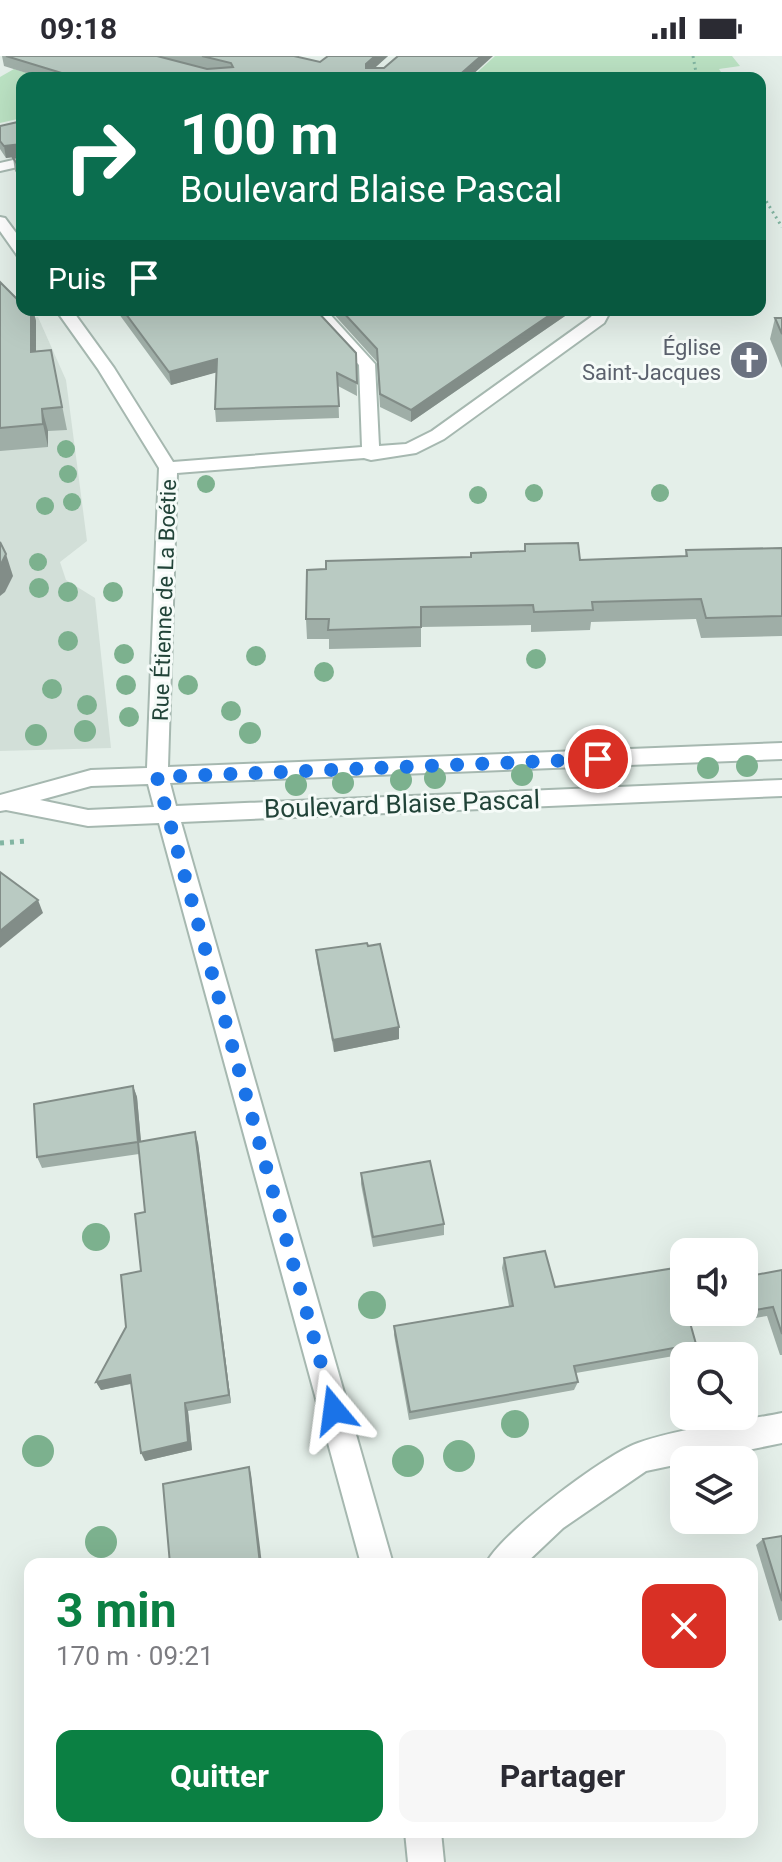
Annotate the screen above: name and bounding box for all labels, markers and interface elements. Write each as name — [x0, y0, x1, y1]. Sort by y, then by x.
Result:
text: 09:18 — [40, 11, 117, 46]
text: 100 m — [180, 102, 339, 168]
icon: right — [48, 104, 152, 208]
text: Boulevard Blaise Pascal — [180, 169, 562, 211]
icon: arrive — [122, 256, 166, 300]
text: Puis — [48, 261, 106, 296]
place label: Église Saint-Jacques — [582, 335, 721, 385]
church icon: Église Saint-Jacques — [728, 339, 770, 381]
street label: Rue Étienne de La Boétie — [148, 479, 181, 721]
pin — [564, 725, 632, 793]
icon: arrive — [576, 737, 620, 781]
street label: Boulevard Blaise Pascal — [264, 784, 540, 824]
map controls — [670, 1238, 758, 1534]
button: sound — [670, 1238, 758, 1326]
button: search — [670, 1342, 758, 1430]
position arrow — [292, 1368, 376, 1452]
button: layers — [670, 1446, 758, 1534]
text: 3 min — [56, 1582, 177, 1639]
button: close — [642, 1584, 726, 1668]
text: 170 m · 09:21 — [56, 1641, 214, 1671]
button: Quitter — [56, 1730, 383, 1822]
button: Partager — [399, 1730, 726, 1822]

